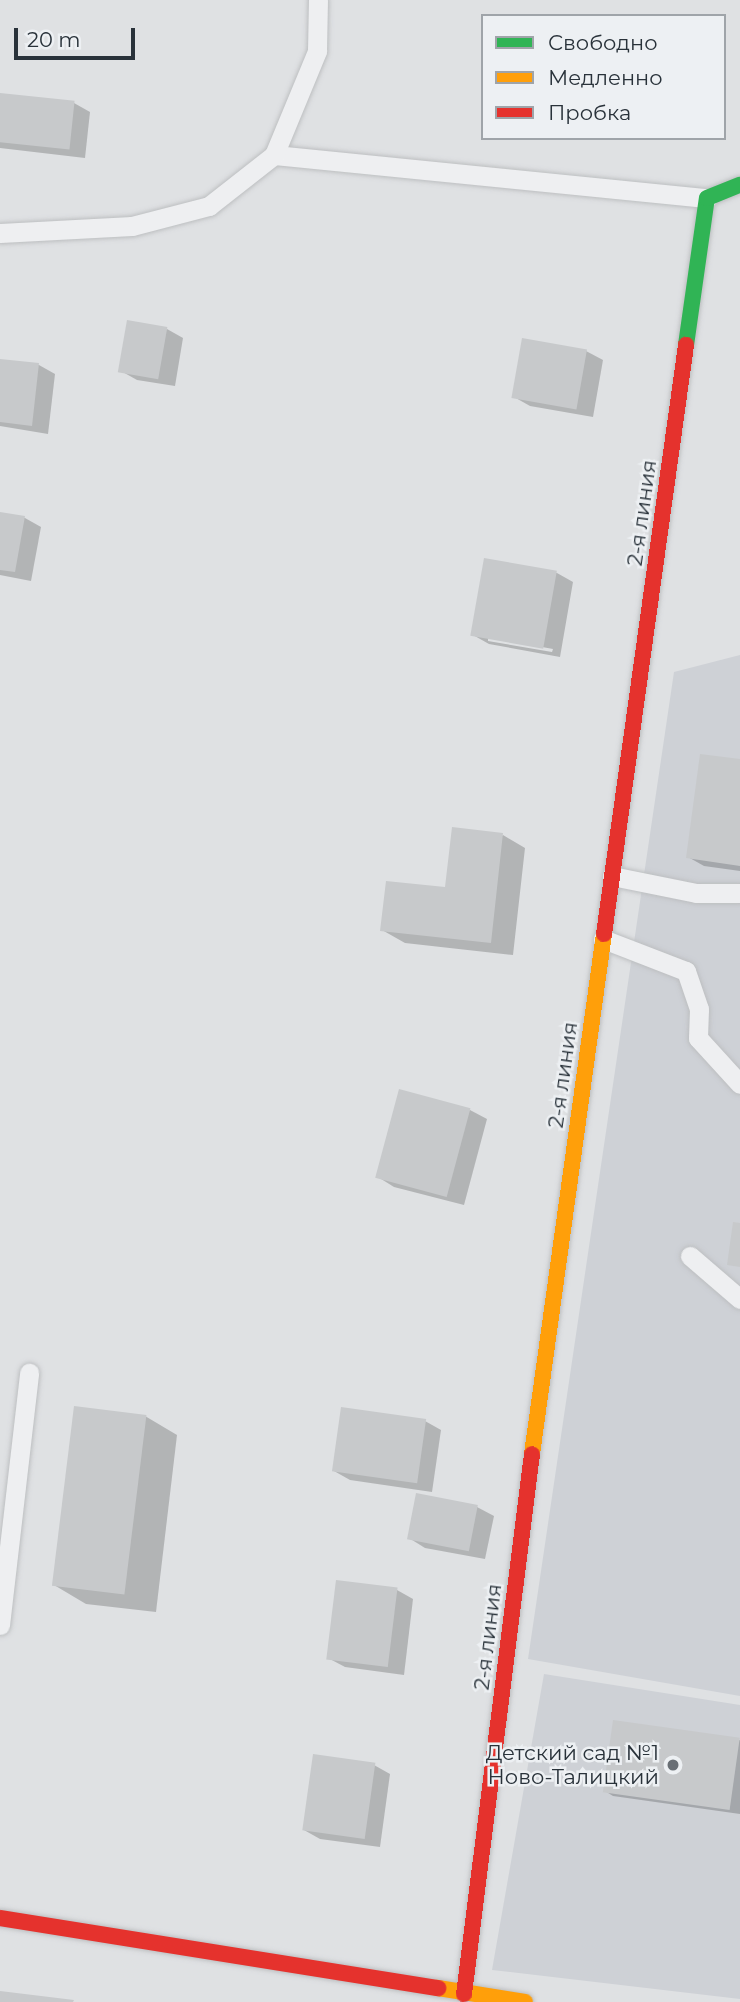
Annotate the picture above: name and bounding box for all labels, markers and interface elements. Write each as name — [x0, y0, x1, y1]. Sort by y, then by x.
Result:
scale bar — [18, 14, 138, 58]
legend — [481, 14, 726, 140]
text: 20 m — [27, 27, 81, 52]
text: Свободно — [548, 30, 658, 55]
text: Медленно — [548, 65, 663, 90]
text: Пробка — [548, 100, 631, 125]
street label: 2-я линия — [622, 458, 662, 568]
street label: 2-я линия — [543, 1020, 583, 1130]
street label: 2-я линия — [469, 1583, 507, 1691]
place label: Детский сад №1 Ново-Талицкий — [486, 1740, 659, 1790]
marker: Детский сад №1 Ново-Талицкий — [665, 1757, 681, 1773]

